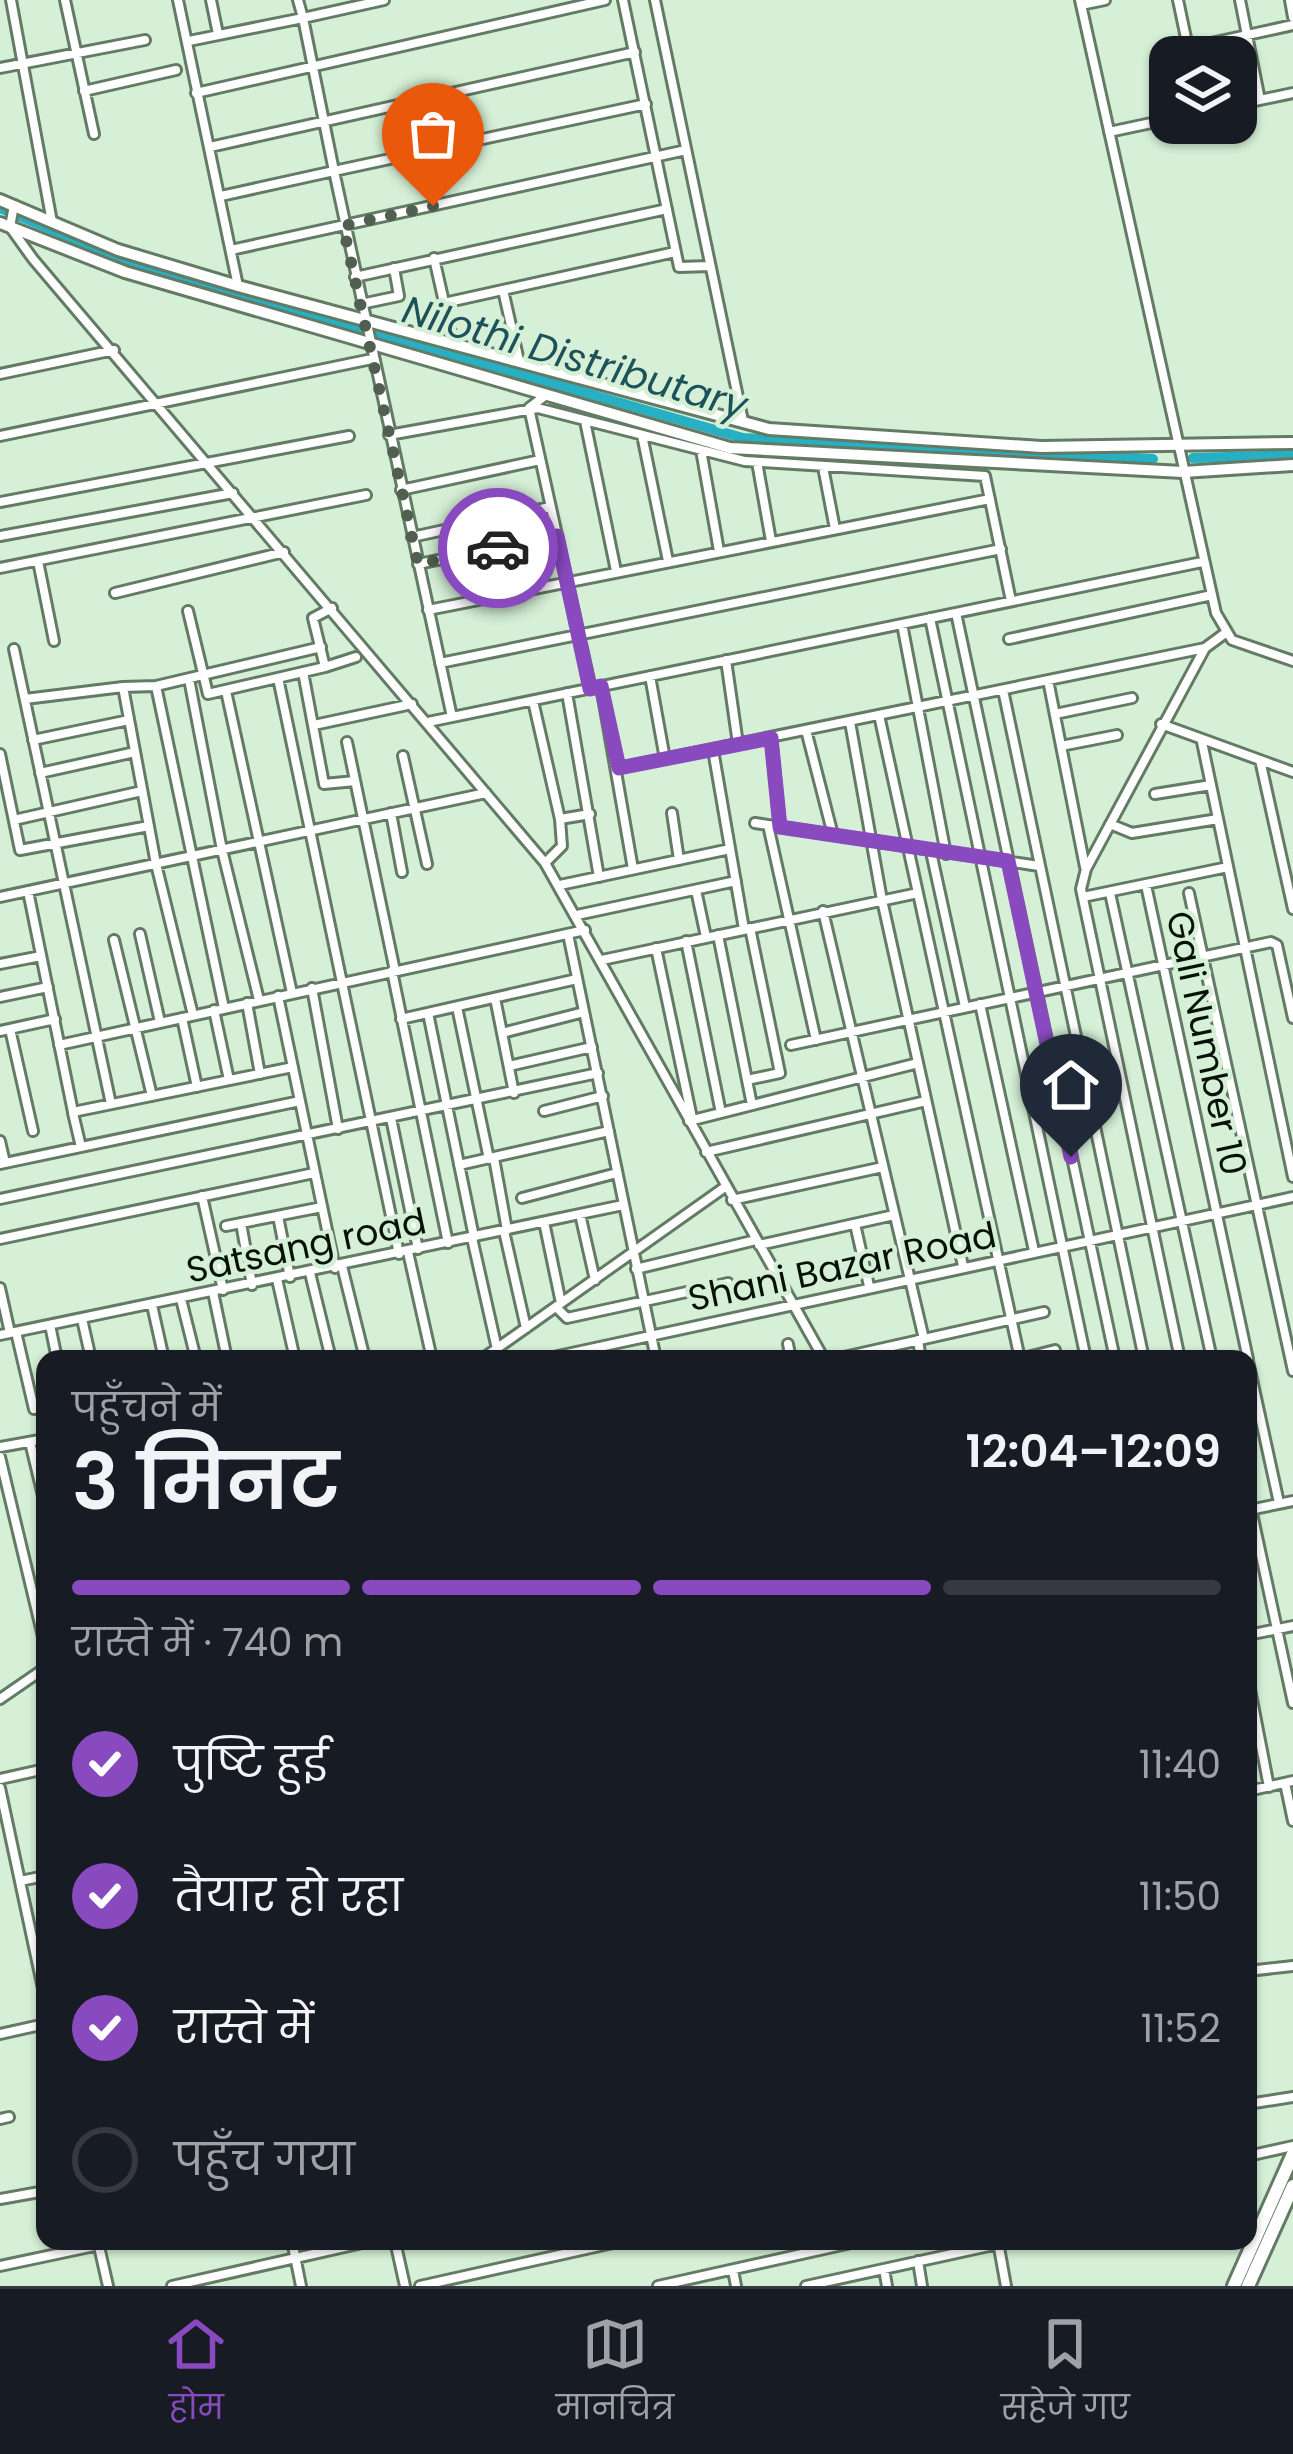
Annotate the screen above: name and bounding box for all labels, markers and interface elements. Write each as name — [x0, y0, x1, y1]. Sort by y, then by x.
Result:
map controls — [1149, 36, 1257, 144]
button: layers — [1149, 36, 1257, 144]
pin — [382, 83, 484, 206]
icon: bag — [400, 101, 466, 167]
water label: Nilothi Distributary — [396, 282, 756, 434]
courier — [438, 488, 558, 608]
icon: car — [465, 515, 531, 581]
street label: Gali Number 10 — [1154, 906, 1259, 1180]
pin — [1020, 1034, 1122, 1157]
icon: home — [1038, 1052, 1104, 1118]
street label: Satsang road — [182, 1195, 431, 1296]
street label: Shani Bazar Road — [683, 1209, 1001, 1324]
text: पहुँचने में — [72, 1380, 221, 1435]
text: 12:04–12:09 — [965, 1420, 1221, 1483]
text: 3 मिनट — [72, 1427, 339, 1536]
text: रास्ते में · 740 m — [72, 1615, 343, 1670]
icon: check — [72, 1731, 138, 1797]
text: पुष्टि हुई — [174, 1732, 328, 1795]
text: 11:40 — [1139, 1737, 1221, 1792]
icon: check — [72, 1863, 138, 1929]
text: तैयार हो रहा — [174, 1864, 403, 1927]
text: 11:50 — [1139, 1869, 1221, 1924]
icon: check — [72, 1995, 138, 2061]
text: रास्ते में — [174, 1996, 314, 2059]
text: 11:52 — [1141, 2001, 1221, 2056]
text: पहुँच गया — [174, 2128, 355, 2191]
tab: होम — [163, 2311, 229, 2433]
tab: मानचित्र — [556, 2311, 674, 2433]
tab: सहेजे गए — [1001, 2311, 1130, 2433]

